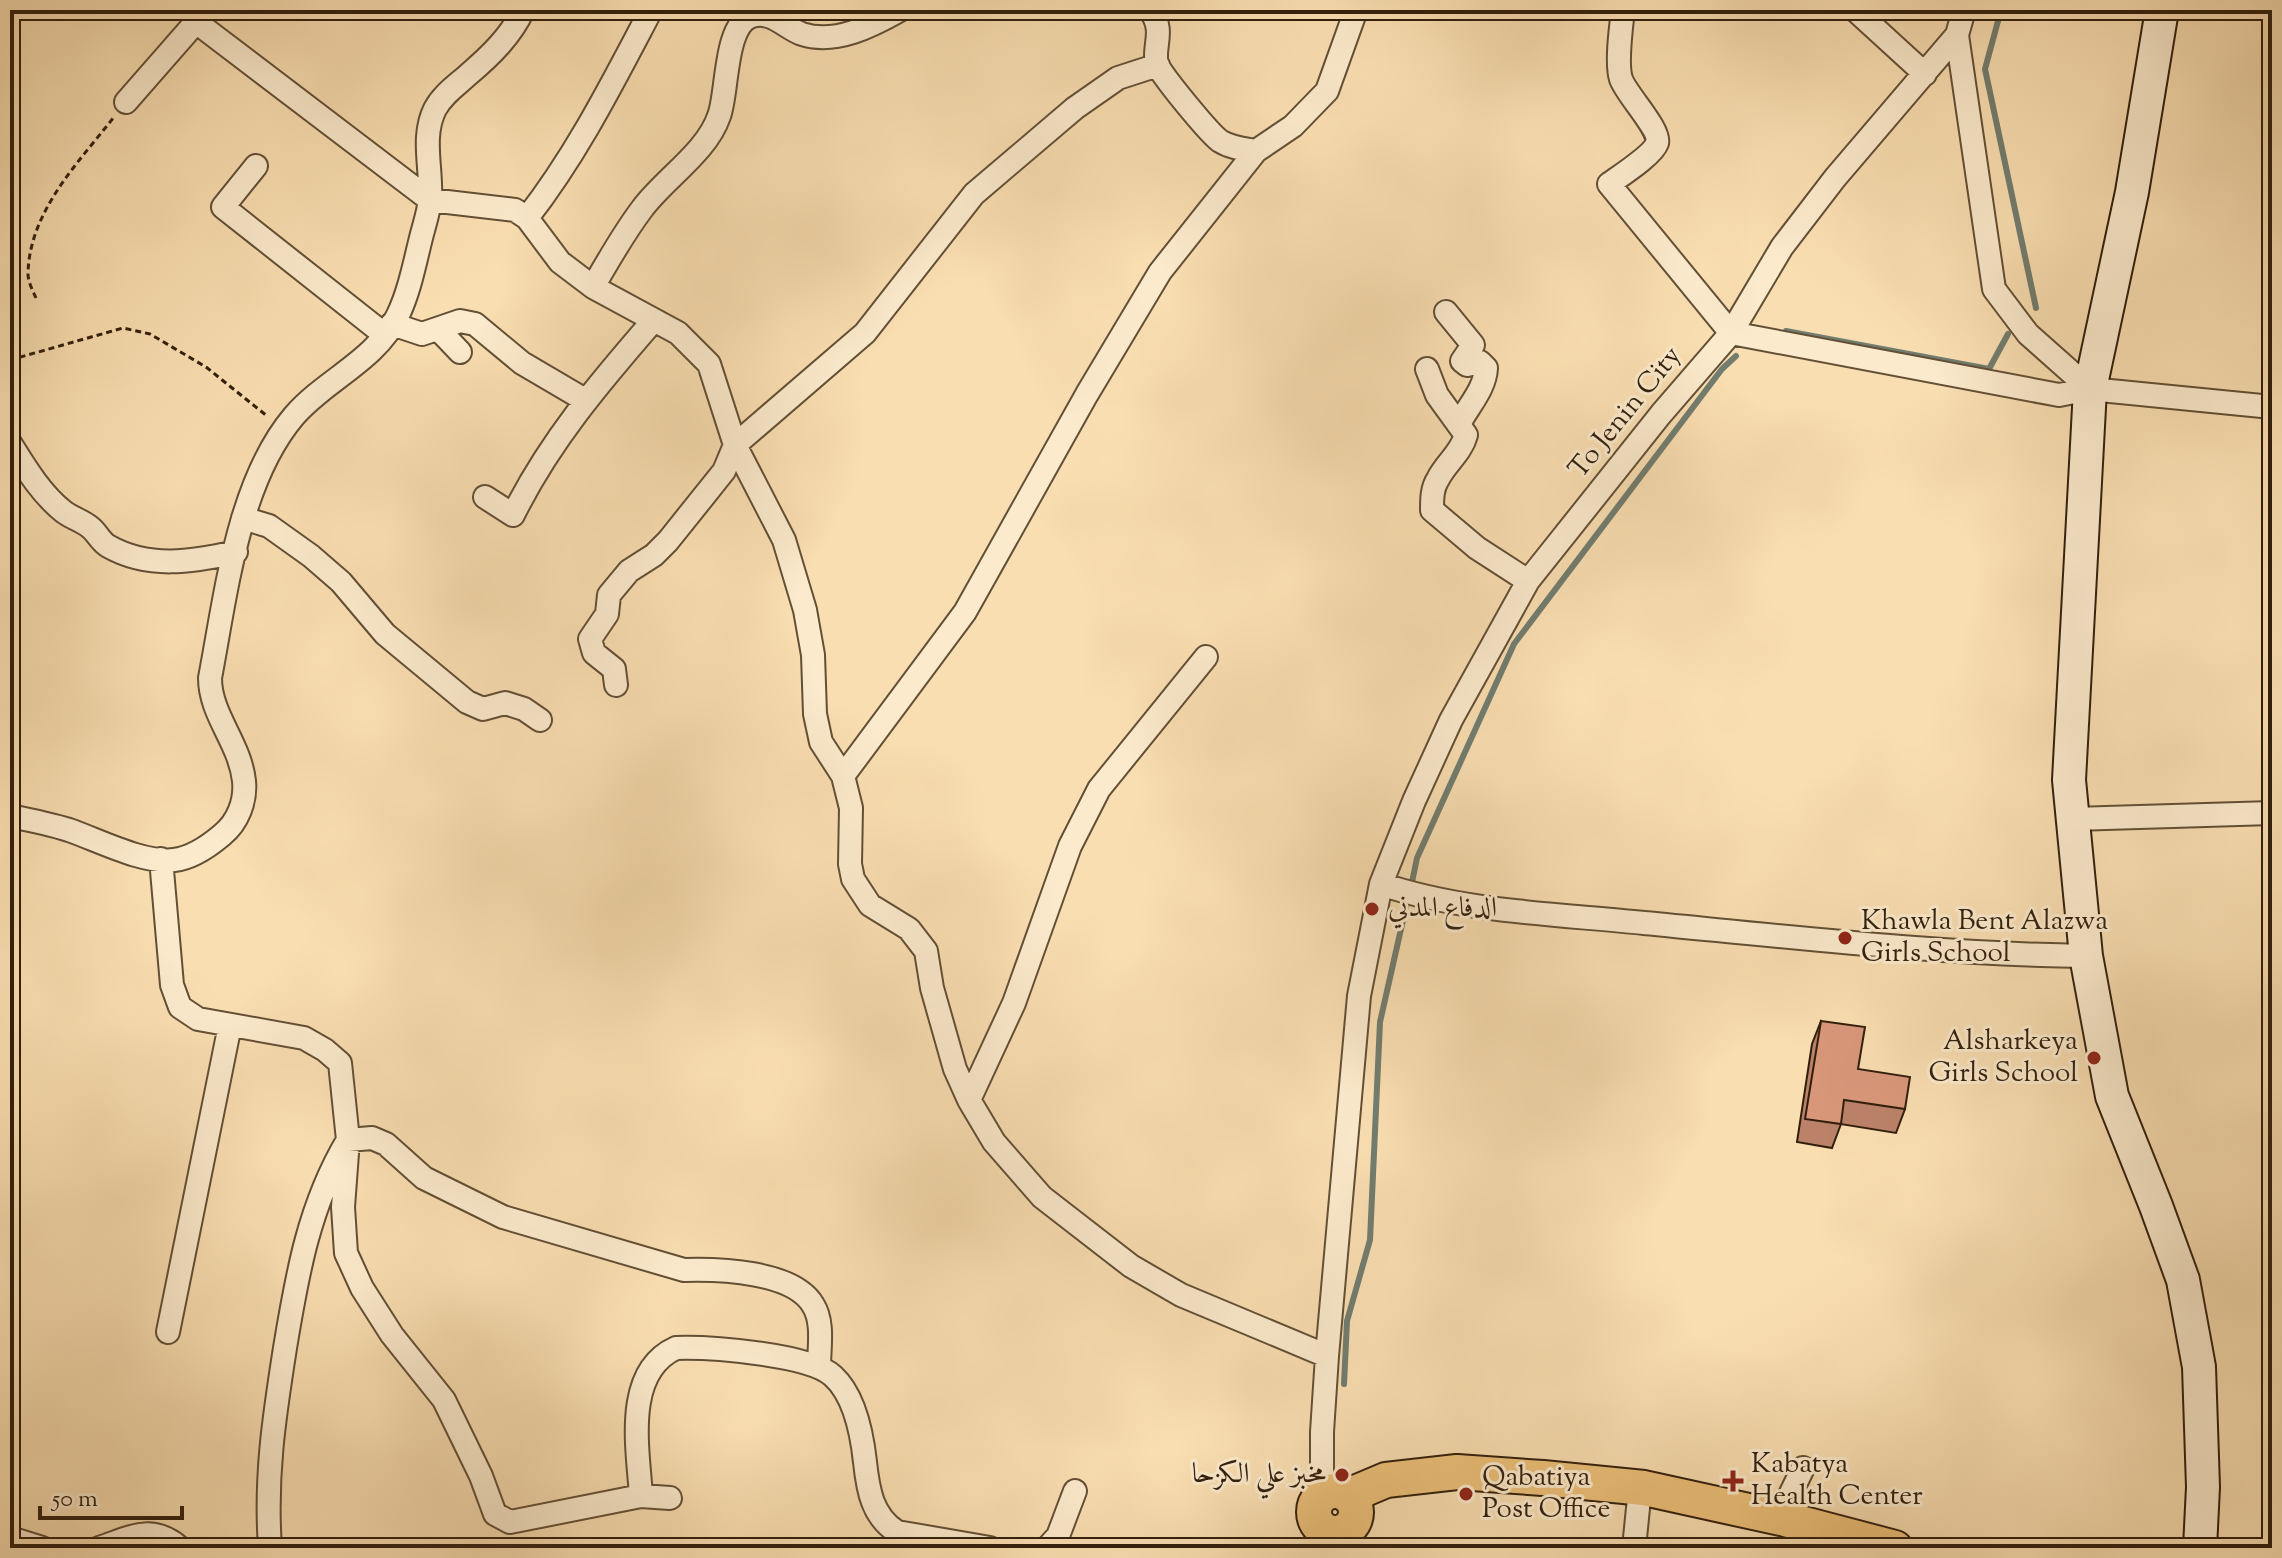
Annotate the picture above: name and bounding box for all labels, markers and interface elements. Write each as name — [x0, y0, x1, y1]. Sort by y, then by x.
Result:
street label: To Jenin City — [1560, 338, 1692, 488]
place label: الدفاع المدني — [1388, 889, 1497, 930]
marker: الدفاع المدني — [1363, 900, 1381, 918]
place label: Khawla Bent Alazwa Girls School — [1861, 902, 2108, 974]
marker: Khawla Bent Alazwa Girls School — [1836, 929, 1854, 947]
place label: Alsharkeya Girls School — [1928, 1022, 2078, 1094]
marker: Alsharkeya Girls School — [2085, 1049, 2103, 1067]
place label: Kabatya Health Center — [1751, 1445, 1923, 1517]
place label: مخبز علي الكزحا — [1192, 1455, 1326, 1499]
place label: Qabatiya Post Office — [1482, 1458, 1611, 1530]
marker: مخبز علي الكزحا — [1333, 1466, 1351, 1484]
scale bar — [40, 1470, 182, 1520]
marker: Kabatya Health Center — [1722, 1470, 1744, 1492]
text: 50 m — [50, 1483, 98, 1517]
marker: Qabatiya Post Office — [1457, 1485, 1475, 1503]

